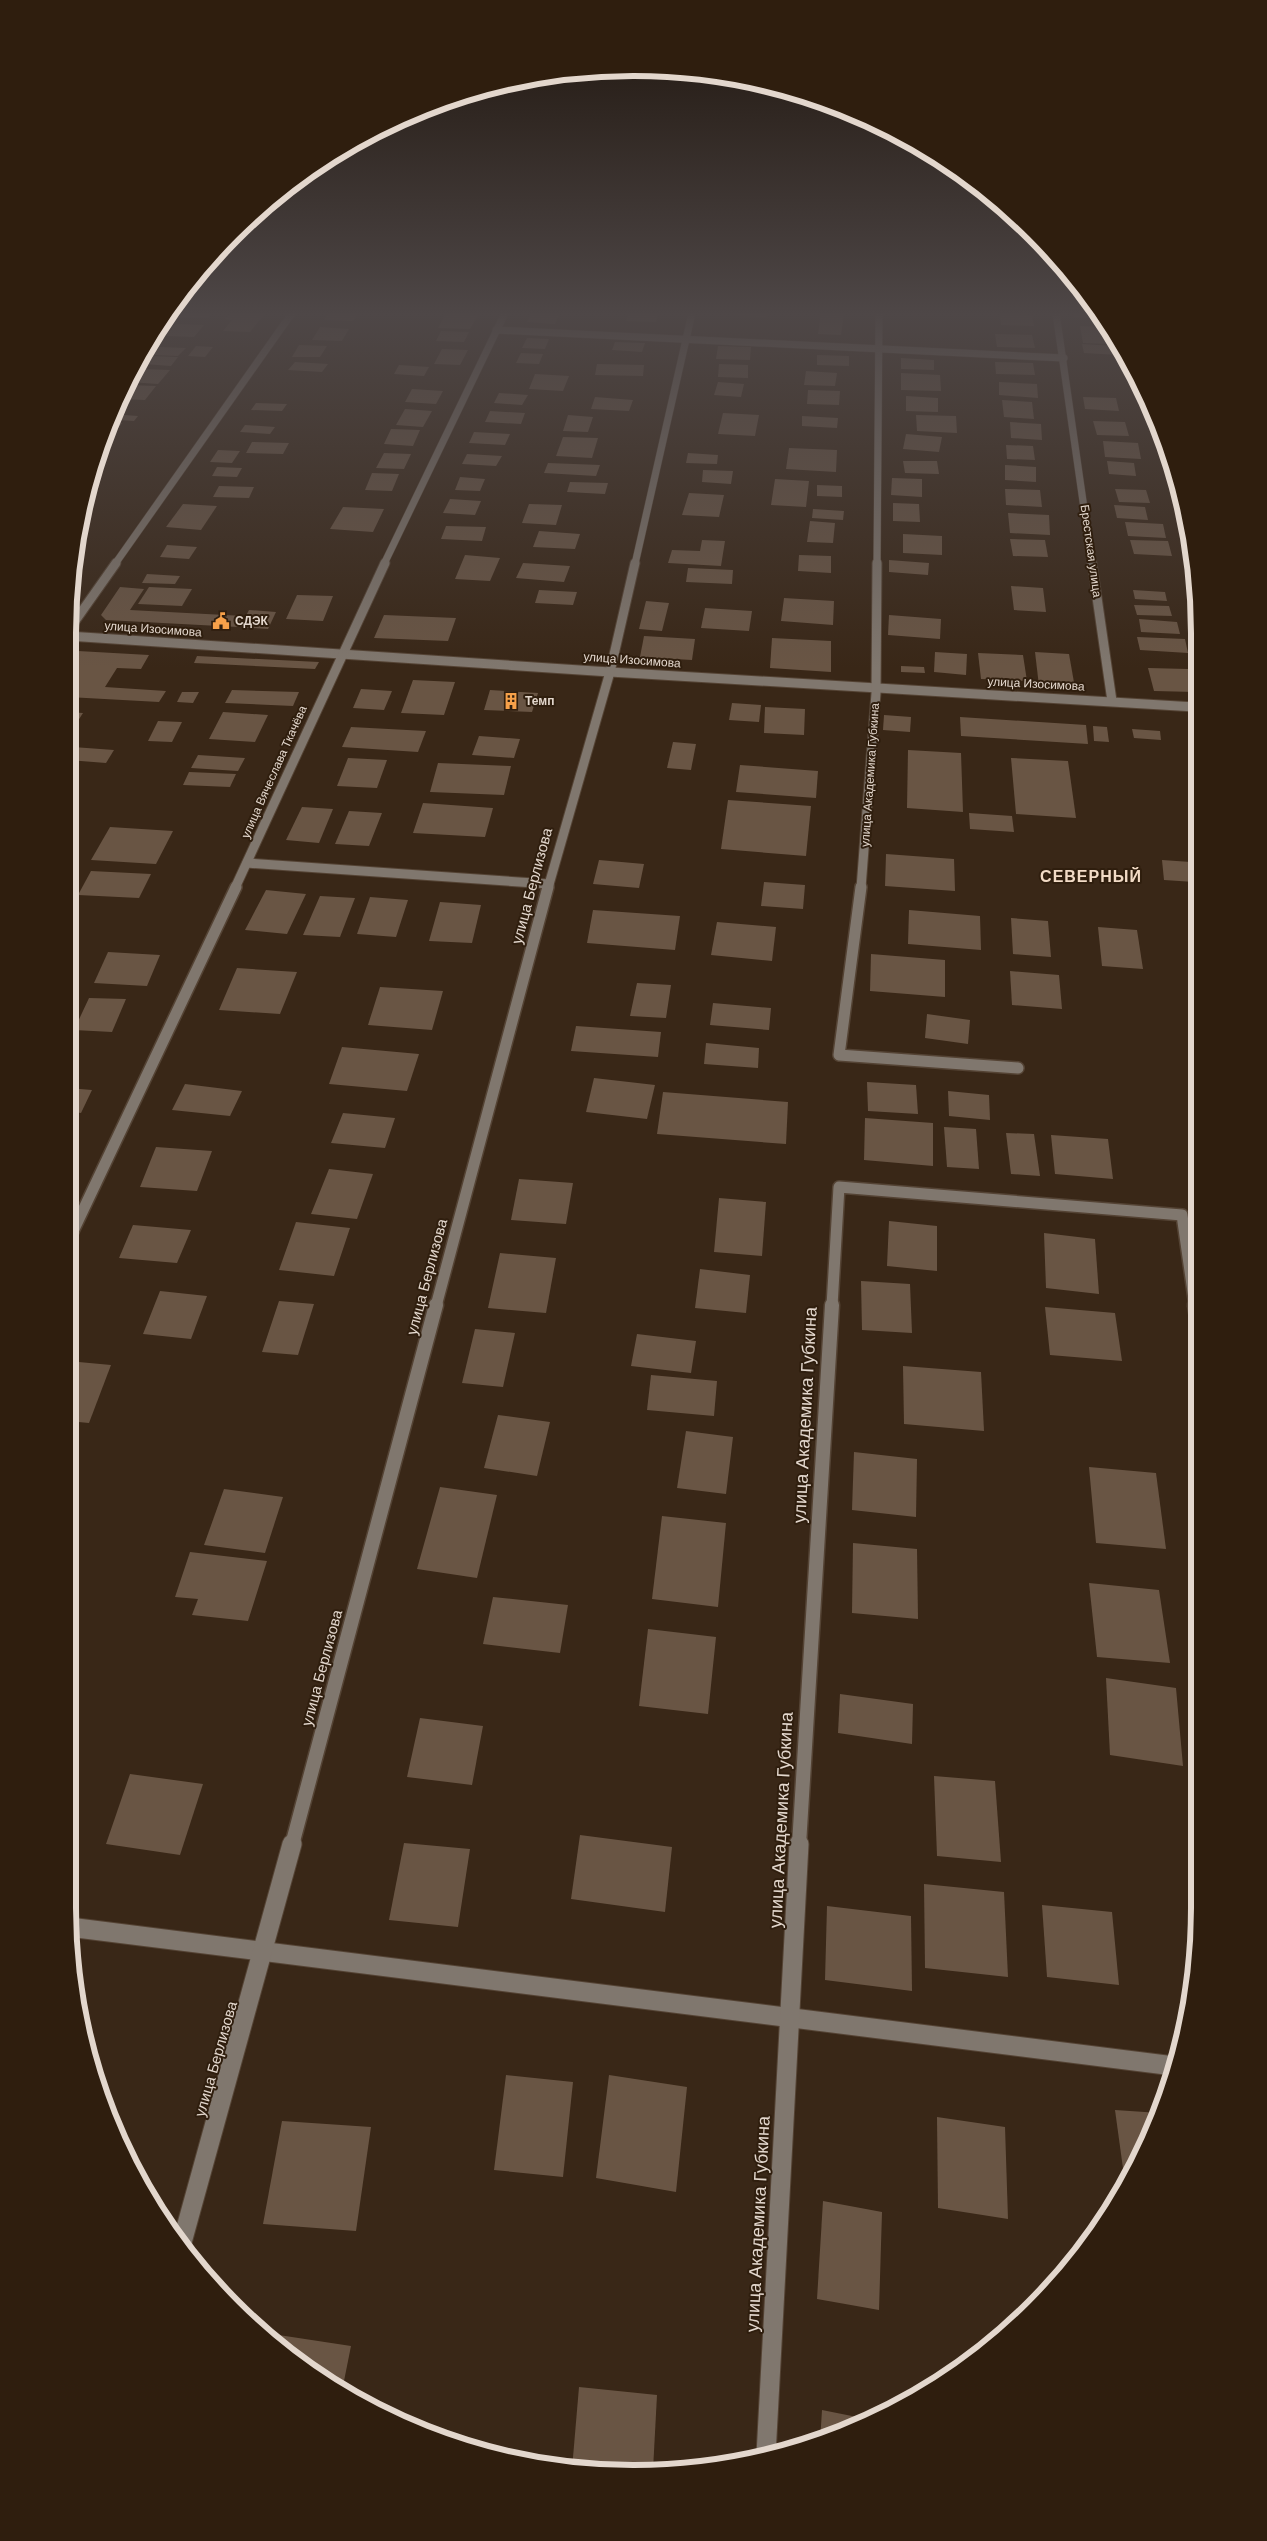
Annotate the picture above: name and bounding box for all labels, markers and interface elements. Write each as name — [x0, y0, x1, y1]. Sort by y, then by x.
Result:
street label: Брестская улица — [1077, 504, 1105, 599]
public building icon: СДЭК — [211, 611, 231, 631]
place label: СДЭК — [235, 613, 269, 629]
street label: улица Изосимова — [104, 618, 202, 640]
street label: улица Изосимова — [583, 649, 681, 671]
street label: улица Изосимова — [987, 673, 1085, 695]
building icon: Темп — [501, 691, 521, 711]
place label: Темп — [525, 693, 554, 709]
street label: улица Академика Губкина — [857, 702, 883, 848]
street label: улица Вячеслава Ткачёва — [237, 703, 311, 841]
street label: улица Берлизова — [507, 825, 557, 946]
district label: СЕВЕРНЫЙ — [1040, 866, 1142, 887]
street label: улица Берлизова — [402, 1216, 452, 1337]
street label: улица Академика Губкина — [787, 1305, 823, 1524]
street label: улица Берлизова — [297, 1607, 347, 1728]
street label: улица Академика Губкина — [763, 1710, 799, 1929]
street label: улица Берлизова — [190, 1998, 242, 2119]
street label: улица Академика Губкина — [740, 2114, 776, 2333]

